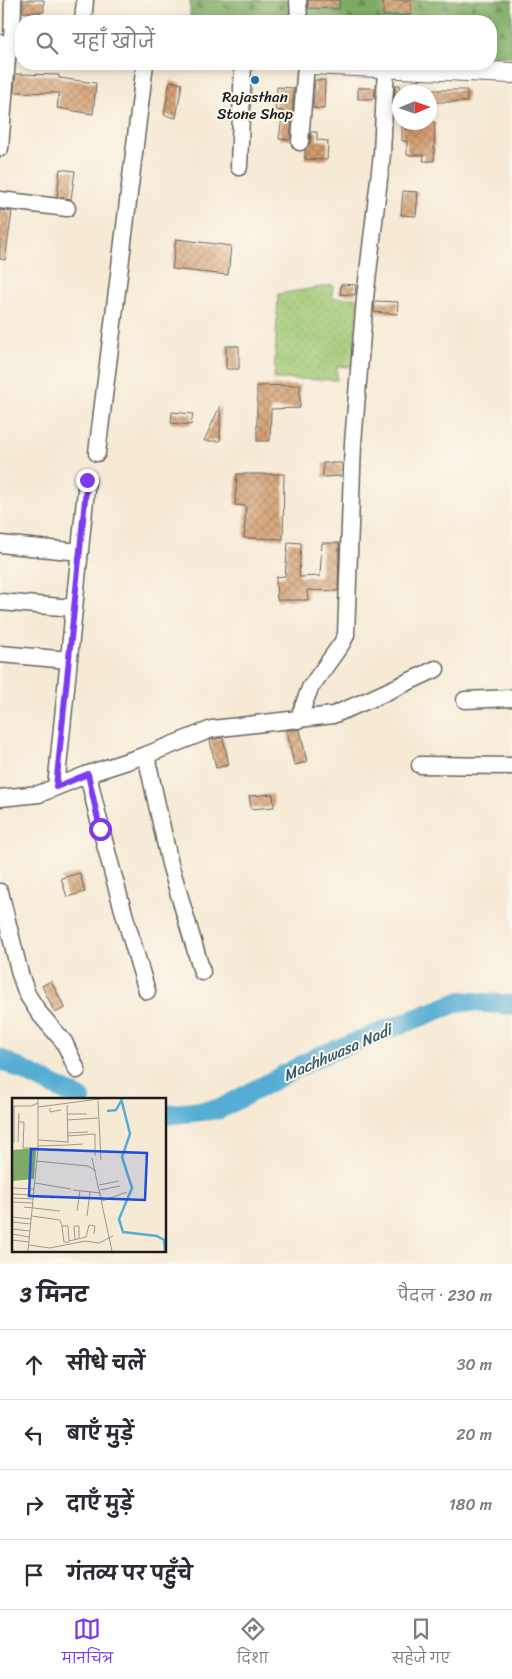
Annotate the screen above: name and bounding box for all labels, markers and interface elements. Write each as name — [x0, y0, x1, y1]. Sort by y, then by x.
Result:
search box — [15, 15, 497, 70]
text: यहाँ खोजें — [73, 25, 155, 58]
icon: search — [33, 29, 61, 57]
marker: Rajasthan Stone Shop — [249, 74, 261, 86]
place label: Rajasthan Stone Shop — [217, 84, 293, 127]
north arrow — [392, 85, 437, 130]
route end — [76, 469, 99, 492]
route start — [89, 818, 112, 841]
water label: Machhwasa Nadi — [278, 1014, 400, 1089]
inset map — [12, 1098, 166, 1252]
text: 3 मिनट — [20, 1276, 88, 1314]
text: पैदल · 230 m — [398, 1281, 492, 1310]
text: सीधे चलें — [67, 1347, 145, 1380]
text: 30 m — [457, 1350, 492, 1379]
icon: ahead — [20, 1351, 48, 1379]
text: बाएँ मुड़ें — [67, 1417, 134, 1450]
text: 20 m — [456, 1420, 492, 1449]
icon: left — [20, 1421, 48, 1449]
text: दाएँ मुड़ें — [67, 1487, 133, 1520]
text: 180 m — [449, 1490, 492, 1519]
icon: right — [20, 1491, 48, 1519]
text: गंतव्य पर पहुँचे — [67, 1557, 192, 1590]
icon: arrive — [20, 1561, 48, 1589]
tab: मानचित्र — [62, 1615, 113, 1674]
tab: दिशा — [237, 1615, 268, 1674]
tab: सहेजे गए — [392, 1615, 450, 1674]

